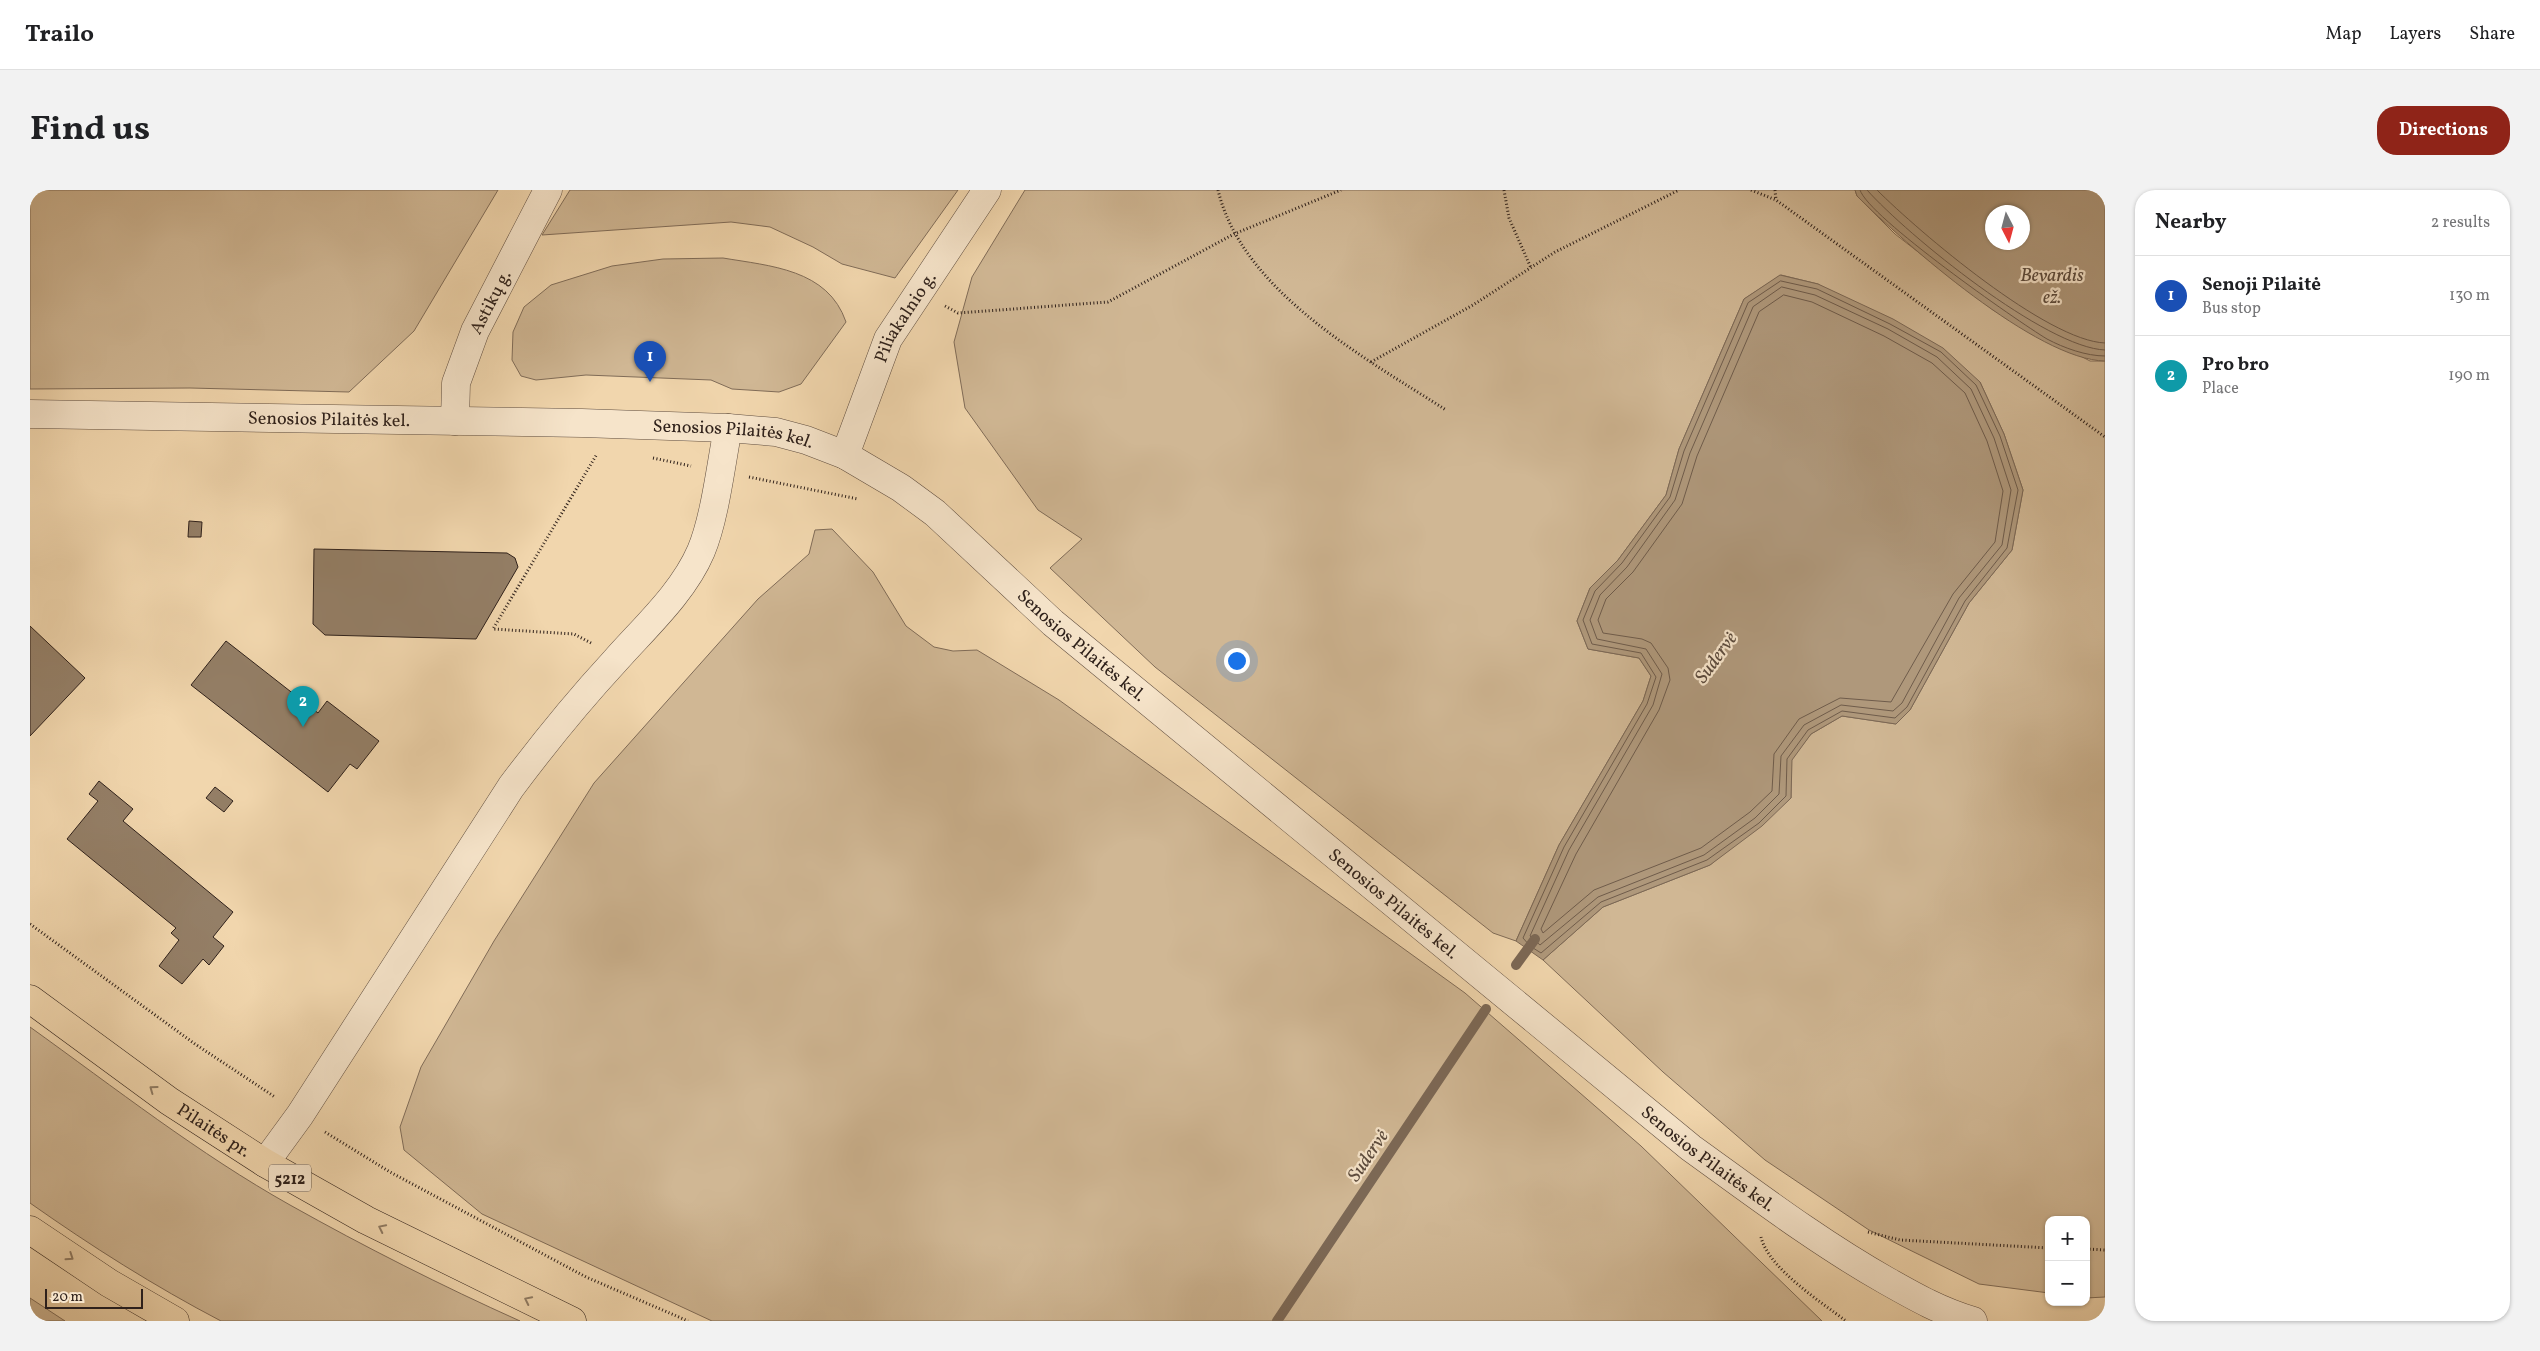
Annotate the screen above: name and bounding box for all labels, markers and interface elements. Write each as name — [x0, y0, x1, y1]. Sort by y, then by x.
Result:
text: Trailo — [25, 18, 94, 52]
text: Map — [2325, 22, 2361, 47]
text: Layers — [2389, 22, 2441, 47]
text: Share — [2469, 22, 2515, 47]
text: Find us — [30, 106, 150, 154]
button: Directions — [2377, 106, 2510, 155]
north arrow — [1985, 205, 2030, 250]
text: Nearby — [2155, 208, 2226, 237]
text: 2 results — [2431, 212, 2490, 234]
water label: Bevardis ež. — [2020, 263, 2084, 311]
street label: Astikų g. — [464, 266, 518, 339]
street label: Piliakalnio g. — [869, 267, 943, 366]
text: Senoji Pilaitė — [2202, 272, 2321, 298]
text: 1 — [2168, 285, 2174, 307]
text: 130 m — [2449, 285, 2490, 307]
text: Bus stop — [2202, 298, 2261, 320]
pin: 1 — [634, 341, 666, 382]
text: Pro bro — [2202, 352, 2269, 378]
text: 2 — [2167, 365, 2175, 387]
text: 190 m — [2448, 365, 2490, 387]
text: Place — [2202, 378, 2239, 400]
street label: Senosios Pilaitės kel. — [248, 407, 410, 434]
street label: Senosios Pilaitės kel. — [652, 414, 817, 456]
street label: Senosios Pilaitės kel. — [1011, 584, 1151, 708]
water label: Sudervė — [1689, 627, 1744, 689]
your location — [1224, 648, 1250, 674]
pin: 2 — [287, 686, 319, 727]
street label: Senosios Pilaitės kel. — [1322, 843, 1463, 966]
one-way arrow — [150, 1086, 159, 1096]
street label: Pilaitės pr. — [172, 1098, 255, 1164]
street label: Senosios Pilaitės kel. — [1635, 1101, 1779, 1219]
water label: Sudervė — [1342, 1125, 1395, 1187]
road number: 5212 — [269, 1164, 311, 1191]
map controls — [2045, 1216, 2090, 1306]
button: + — [2045, 1216, 2090, 1261]
one-way arrow — [378, 1224, 387, 1234]
one-way arrow — [65, 1251, 74, 1260]
button: − — [2045, 1261, 2090, 1306]
scale bar — [45, 1286, 142, 1309]
text: 20 m — [52, 1288, 83, 1307]
one-way arrow — [524, 1295, 533, 1306]

